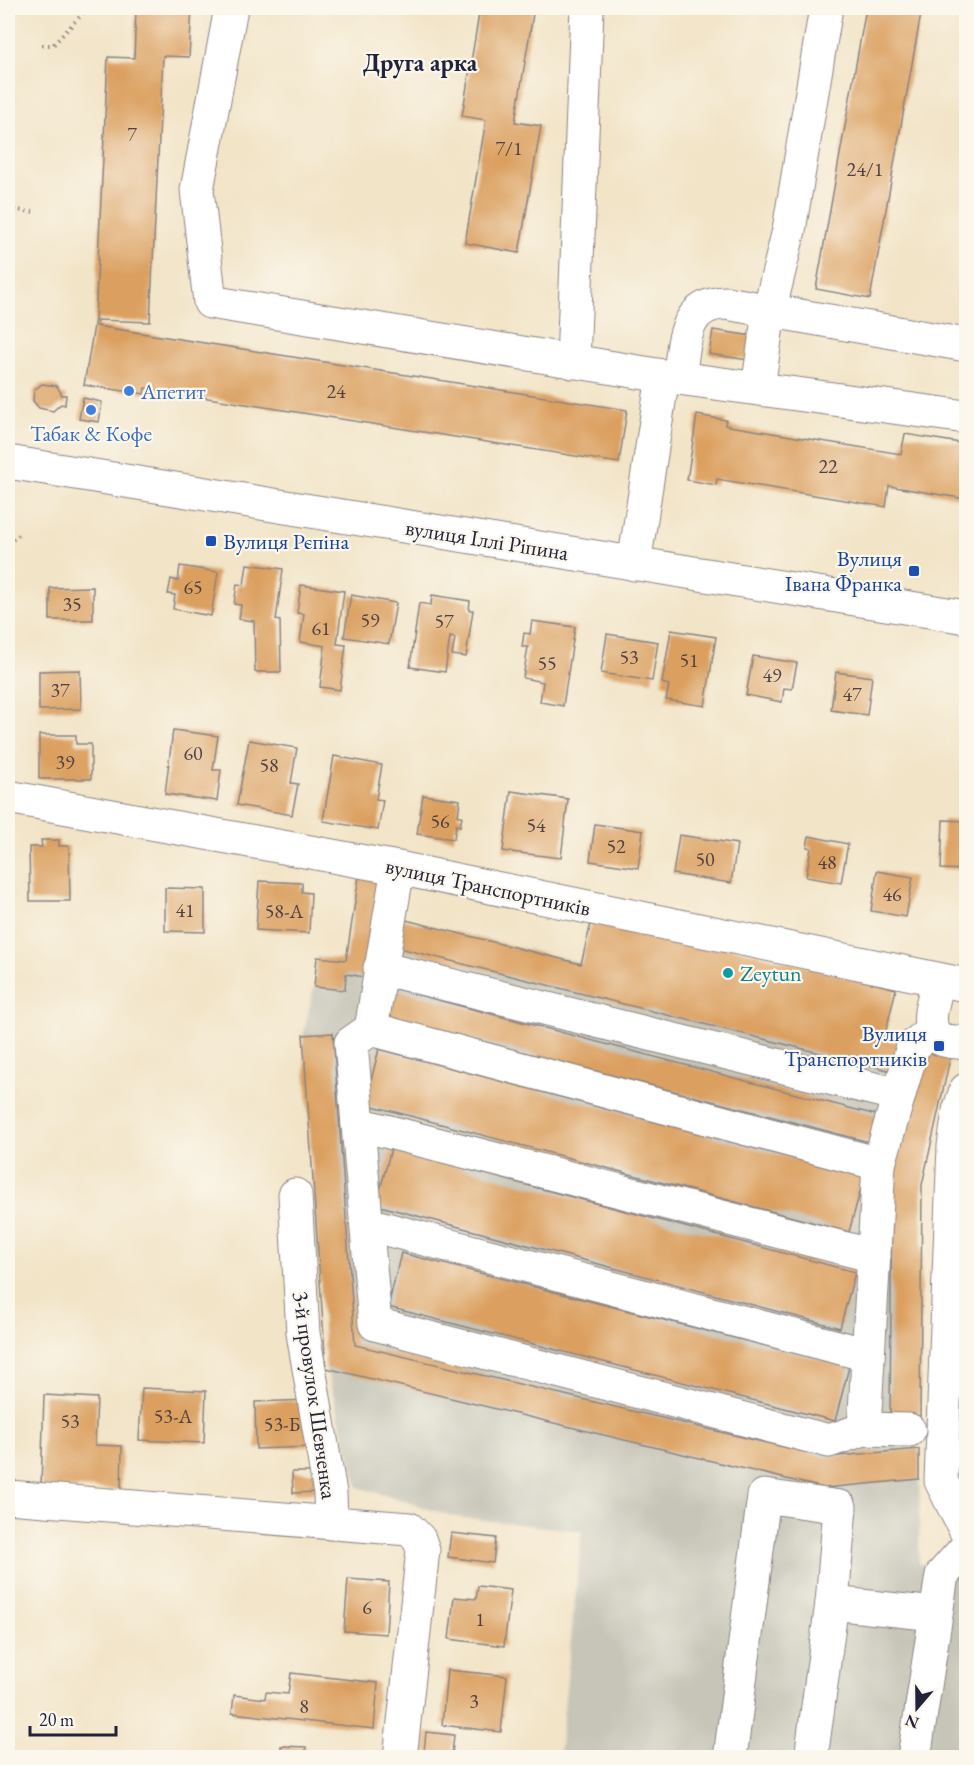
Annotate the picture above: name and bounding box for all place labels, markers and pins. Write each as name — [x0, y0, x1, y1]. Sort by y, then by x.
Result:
place label: Апетит — [140, 377, 206, 406]
marker: Апетит — [122, 384, 136, 398]
marker: Табак & Кофе — [84, 403, 98, 417]
place label: Табак & Кофе — [30, 419, 152, 448]
place label: Вулиця Рєпіна — [223, 527, 349, 556]
marker: Вулиця Рєпіна — [204, 534, 218, 548]
place label: Вулиця Івана Франка — [785, 544, 902, 598]
marker: Вулиця Івана Франка — [907, 564, 921, 578]
place label: Zeytun — [740, 959, 802, 988]
marker: Zeytun — [721, 966, 735, 980]
place label: Вулиця Транспортників — [784, 1019, 927, 1073]
marker: Вулиця Транспортників — [932, 1039, 946, 1053]

